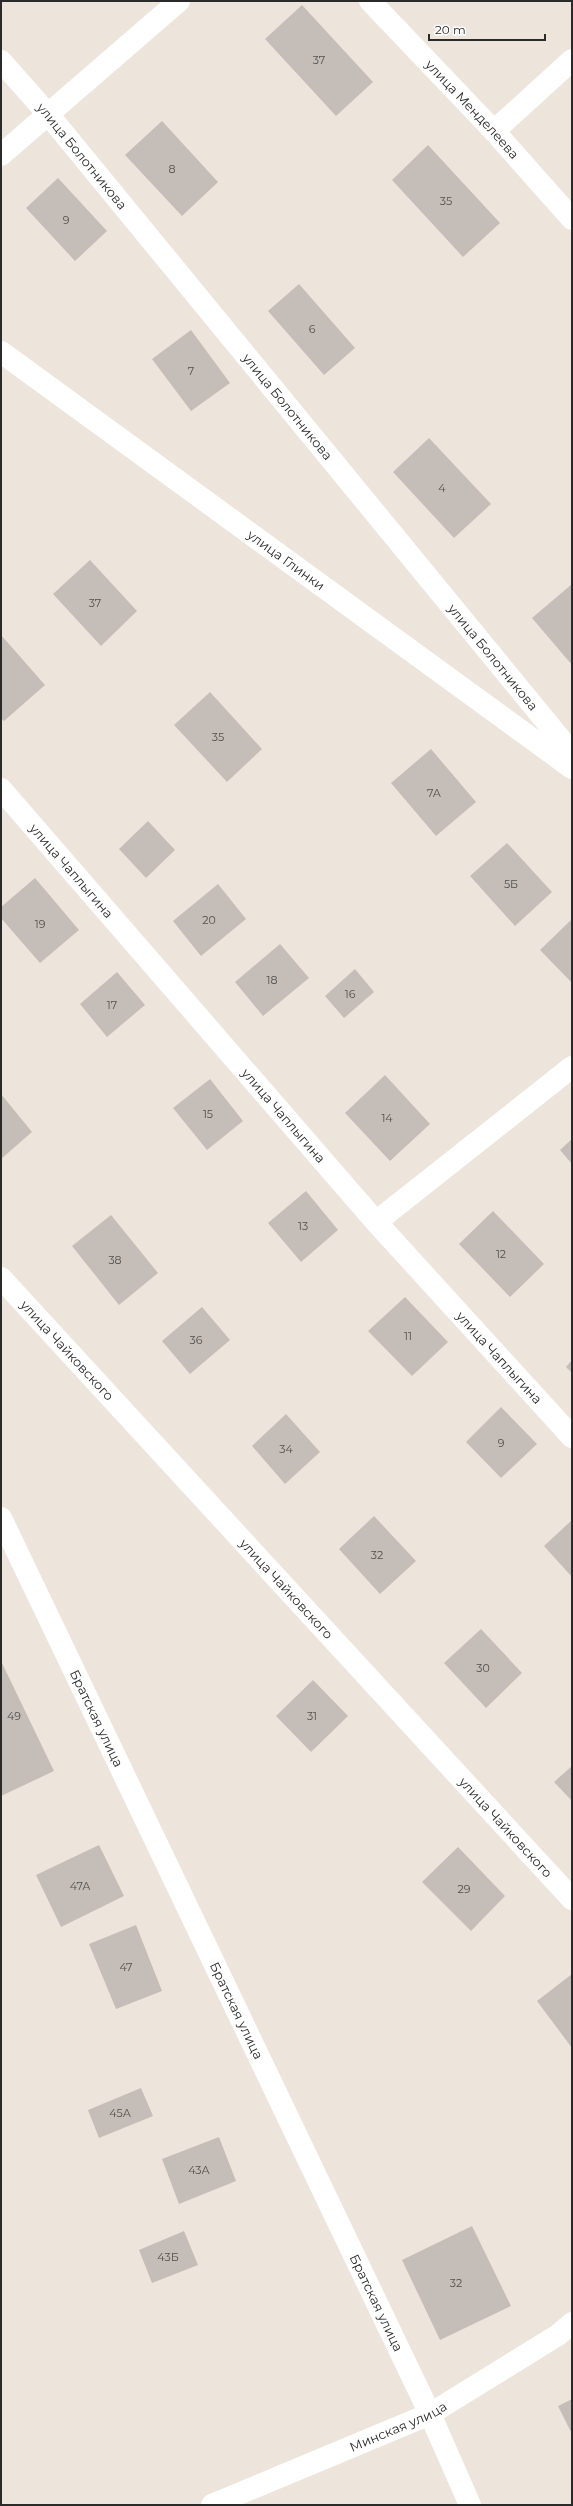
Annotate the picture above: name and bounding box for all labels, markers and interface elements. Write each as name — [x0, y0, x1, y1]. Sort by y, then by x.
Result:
scale bar — [429, 16, 545, 42]
text: 20 m — [435, 22, 466, 37]
house number: 37 — [313, 53, 325, 67]
street label: улица Менделеева — [422, 56, 523, 162]
street label: улица Болотникова — [33, 99, 131, 212]
house number: 8 — [168, 162, 176, 176]
house number: 35 — [440, 194, 452, 208]
house number: 9 — [63, 213, 70, 227]
house number: 6 — [309, 322, 316, 336]
street label: улица Болотникова — [239, 349, 336, 463]
house number: 7 — [188, 364, 194, 378]
house number: 4 — [438, 481, 446, 495]
street label: улица Глинки — [244, 526, 328, 593]
house number: 37 — [89, 596, 101, 610]
street label: улица Болотникова — [444, 600, 542, 713]
house number: 35 — [212, 730, 224, 744]
house number: 7А — [427, 786, 442, 800]
street label: улица Чаплыгина — [26, 819, 117, 921]
house number: 5Б — [504, 877, 518, 891]
house number: 20 — [202, 913, 216, 927]
house number: 19 — [35, 917, 46, 931]
house number: 18 — [267, 973, 278, 987]
house number: 16 — [345, 987, 356, 1001]
house number: 17 — [107, 998, 117, 1012]
street label: улица Чаплыгина — [238, 1064, 329, 1166]
house number: 15 — [203, 1107, 213, 1121]
house number: 14 — [381, 1111, 393, 1125]
house number: 13 — [298, 1219, 308, 1233]
house number: 12 — [496, 1247, 506, 1261]
house number: 38 — [108, 1253, 122, 1267]
street label: улица Чайковского — [17, 1296, 117, 1404]
street label: улица Чаплыгина — [453, 1307, 546, 1407]
house number: 11 — [404, 1329, 412, 1343]
house number: 36 — [190, 1333, 203, 1347]
house number: 9 — [498, 1436, 505, 1450]
house number: 34 — [279, 1442, 293, 1456]
street label: улица Чайковского — [236, 1534, 337, 1642]
house number: 32 — [371, 1548, 383, 1562]
house number: 30 — [476, 1661, 490, 1675]
street label: Братская улица — [67, 1667, 127, 1770]
house number: 49 — [7, 1709, 21, 1723]
house number: 31 — [307, 1709, 317, 1723]
street label: улица Чайковского — [455, 1773, 556, 1881]
house number: 47А — [70, 1879, 91, 1893]
house number: 29 — [458, 1882, 471, 1896]
street label: Братская улица — [207, 1959, 267, 2062]
house number: 47 — [119, 1960, 133, 1974]
house number: 45А — [109, 2106, 132, 2120]
house number: 43А — [188, 2163, 211, 2177]
house number: 43Б — [157, 2250, 179, 2264]
street label: Братская улица — [347, 2251, 407, 2354]
house number: 32 — [450, 2276, 462, 2290]
street label: Минская улица — [347, 2398, 450, 2455]

